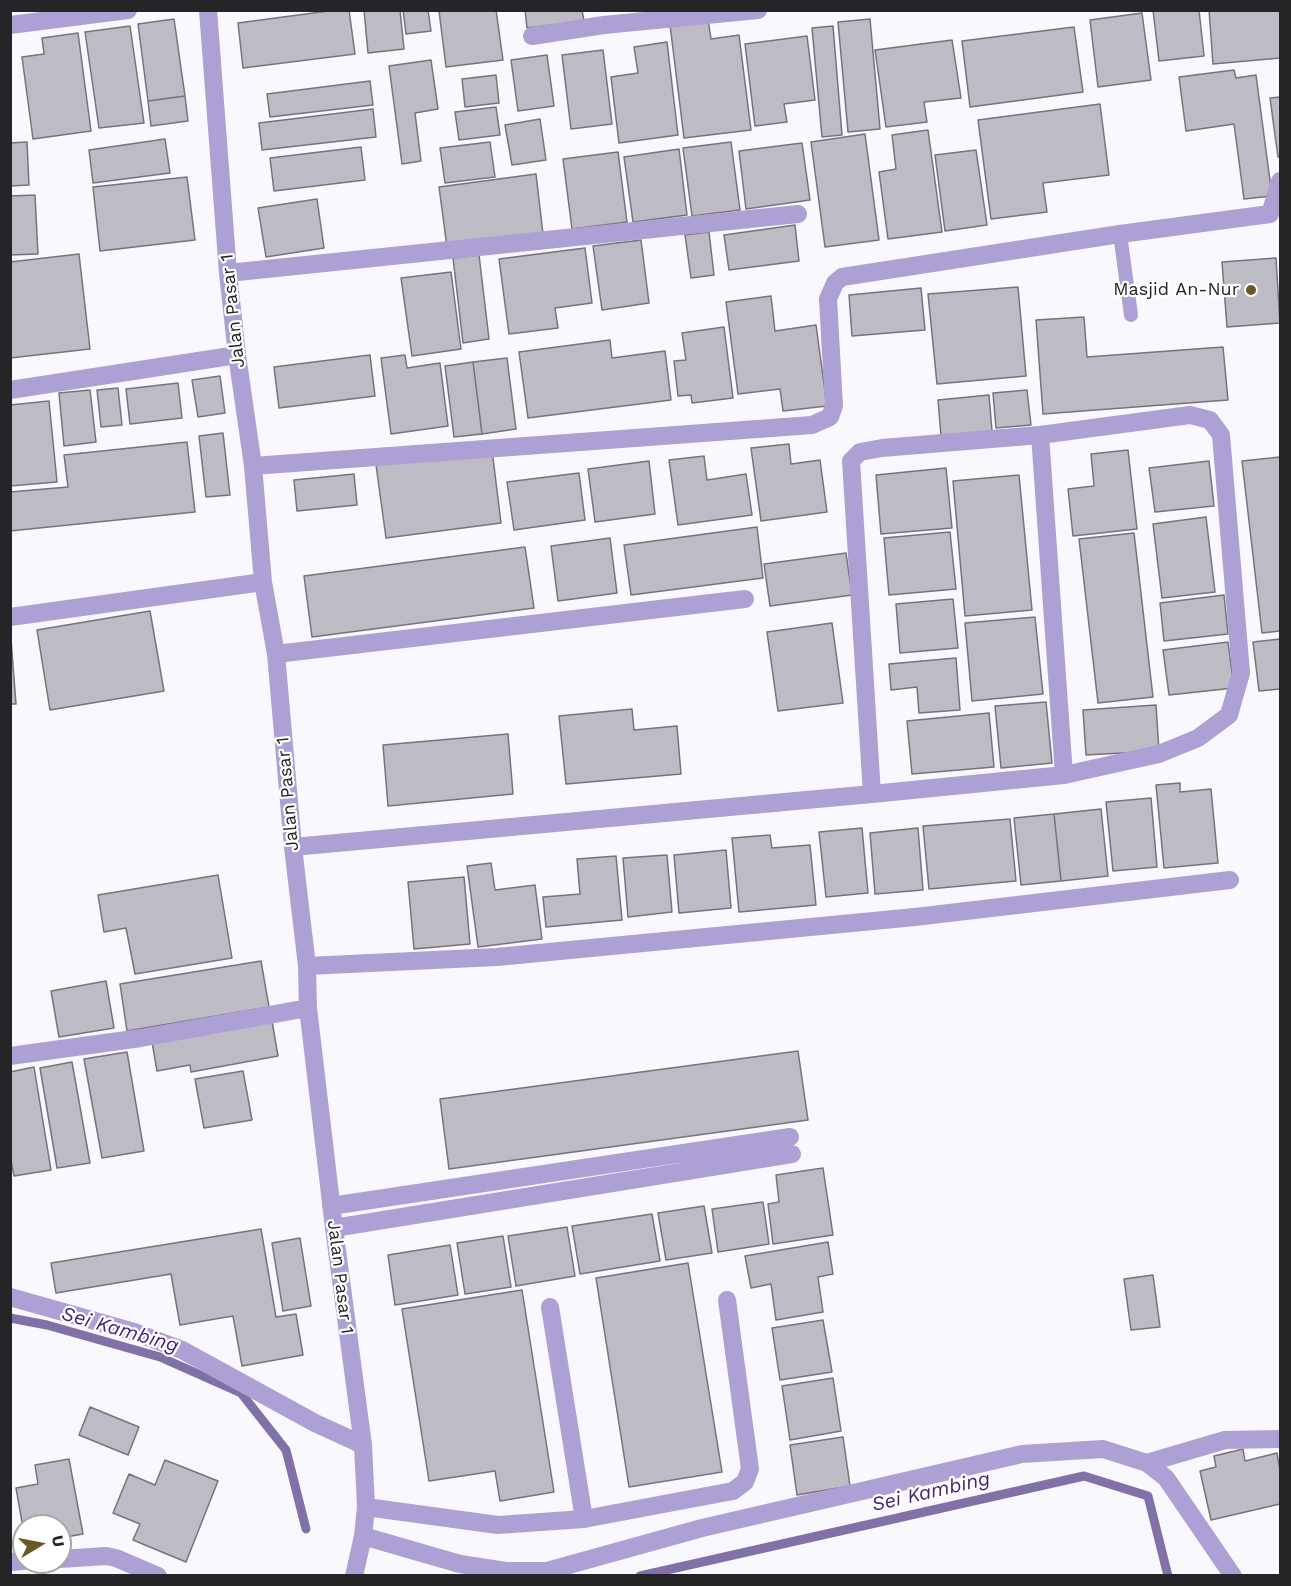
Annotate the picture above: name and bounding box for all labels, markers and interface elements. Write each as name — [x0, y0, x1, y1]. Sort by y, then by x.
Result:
street label: Jalan Pasar 1 — [216, 253, 250, 369]
place label: Masjid An-Nur — [1113, 279, 1239, 301]
marker: Masjid An-Nur — [1244, 283, 1258, 297]
street label: Jalan Pasar 1 — [272, 736, 304, 852]
street label: Jalan Pasar 1 — [322, 1219, 358, 1335]
water label: Sei Kambing — [59, 1302, 181, 1358]
water label: Sei Kambing — [869, 1467, 993, 1517]
north arrow — [12, 1514, 72, 1574]
text: U — [48, 1534, 69, 1548]

